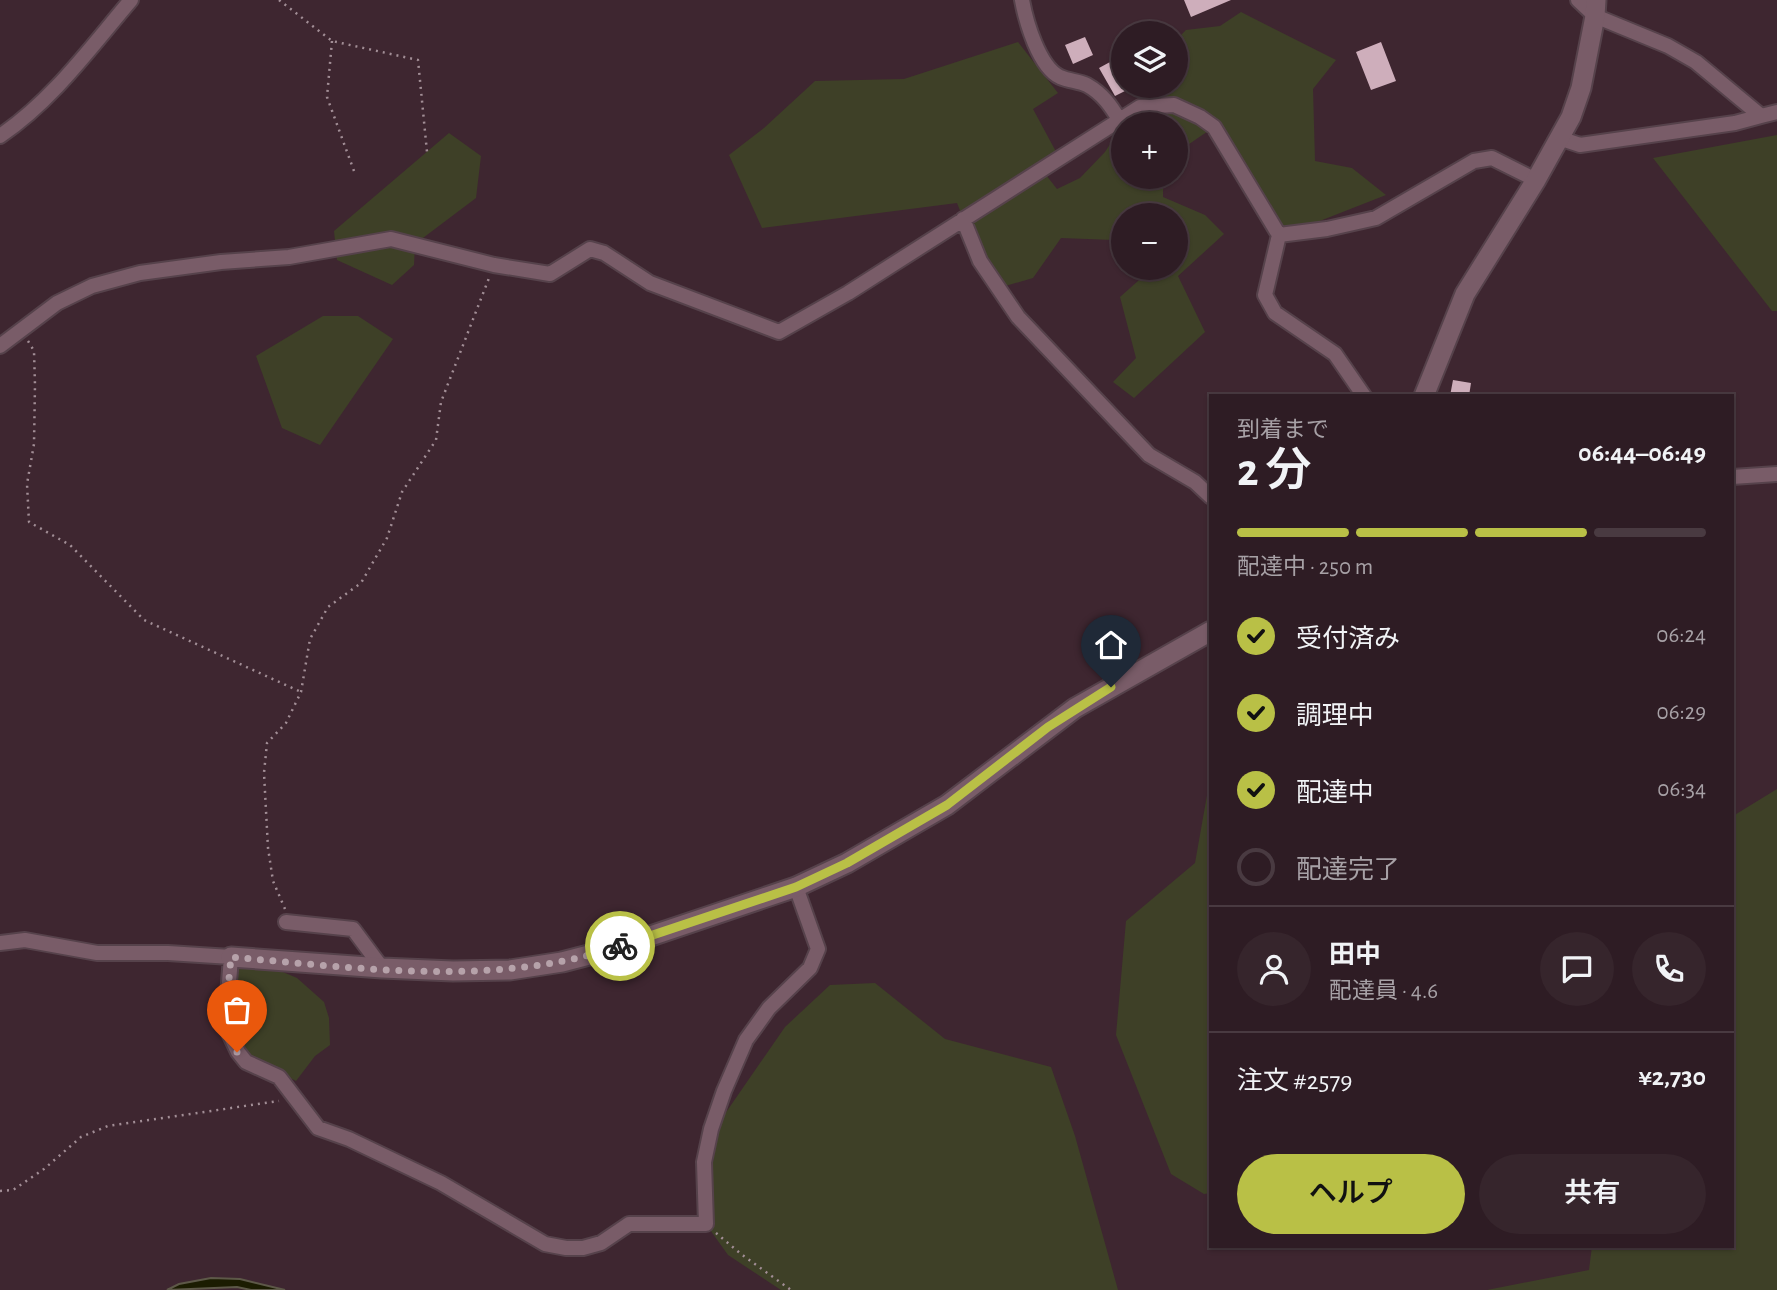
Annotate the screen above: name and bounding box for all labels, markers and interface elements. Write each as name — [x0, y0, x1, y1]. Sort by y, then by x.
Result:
map controls — [1111, 21, 1188, 280]
button: layers — [1111, 21, 1188, 98]
button: + — [1111, 112, 1188, 189]
button: − — [1111, 203, 1188, 280]
text: 到着まで — [1237, 419, 1329, 442]
text: 06:44–06:49 — [1578, 440, 1706, 466]
text: 2 分 — [1237, 448, 1312, 494]
text: 配達中 · 250 m — [1237, 556, 1373, 579]
pin — [1081, 615, 1141, 687]
icon: check — [1237, 617, 1275, 655]
text: 06:24 — [1656, 624, 1706, 647]
icon: home — [1092, 626, 1130, 664]
text: 受付済み — [1296, 626, 1400, 652]
icon: check — [1237, 694, 1275, 732]
text: 06:29 — [1657, 701, 1706, 724]
text: 調理中 — [1296, 703, 1374, 729]
icon: check — [1237, 771, 1275, 809]
text: 06:34 — [1657, 778, 1706, 801]
text: 配達中 — [1296, 780, 1374, 806]
text: 配達完了 — [1296, 857, 1400, 883]
courier — [585, 911, 655, 981]
icon: bike — [601, 927, 639, 965]
button: person — [1237, 932, 1311, 1006]
button: chat — [1540, 932, 1614, 1006]
button: phone — [1632, 932, 1706, 1006]
text: 田中 — [1329, 942, 1381, 968]
pin — [207, 980, 267, 1052]
text: 配達員 · 4.6 — [1329, 980, 1438, 1003]
icon: bag — [218, 991, 256, 1029]
text: ¥2,730 — [1638, 1064, 1706, 1090]
text: 注文 #2579 — [1237, 1068, 1352, 1094]
button: ヘルプ — [1237, 1154, 1465, 1234]
button: 共有 — [1479, 1154, 1706, 1234]

